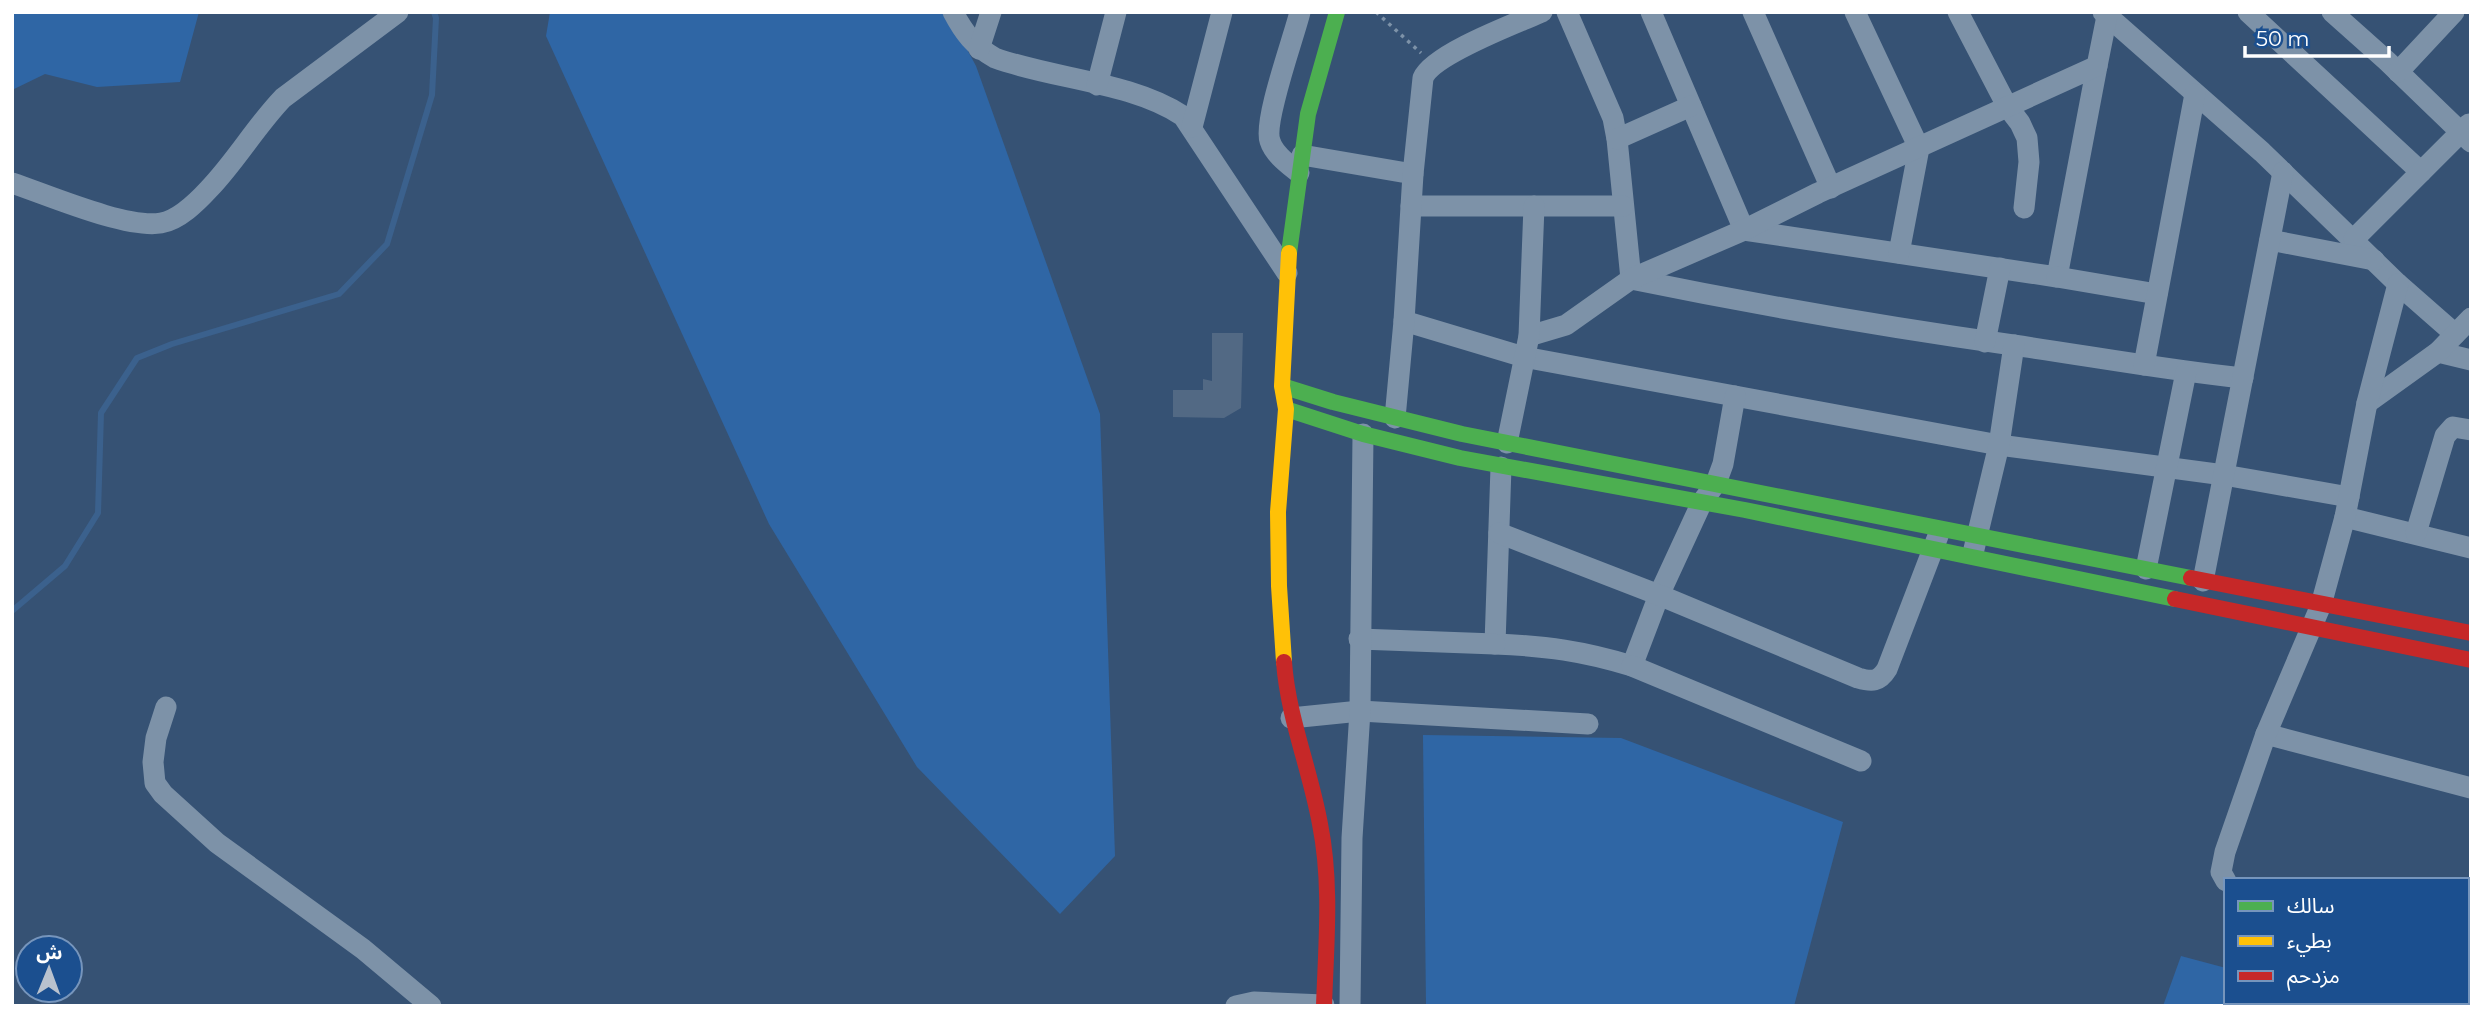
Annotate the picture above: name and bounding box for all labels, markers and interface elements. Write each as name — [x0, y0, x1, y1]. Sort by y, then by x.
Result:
scale bar — [2245, 14, 2388, 58]
text: 50 m — [2256, 26, 2310, 51]
legend — [2224, 878, 2469, 1004]
text: سالك — [2287, 893, 2334, 918]
text: بطيء — [2287, 928, 2332, 957]
north arrow — [14, 934, 84, 1004]
text: ش — [36, 941, 63, 964]
text: مزدحم — [2287, 963, 2340, 991]

